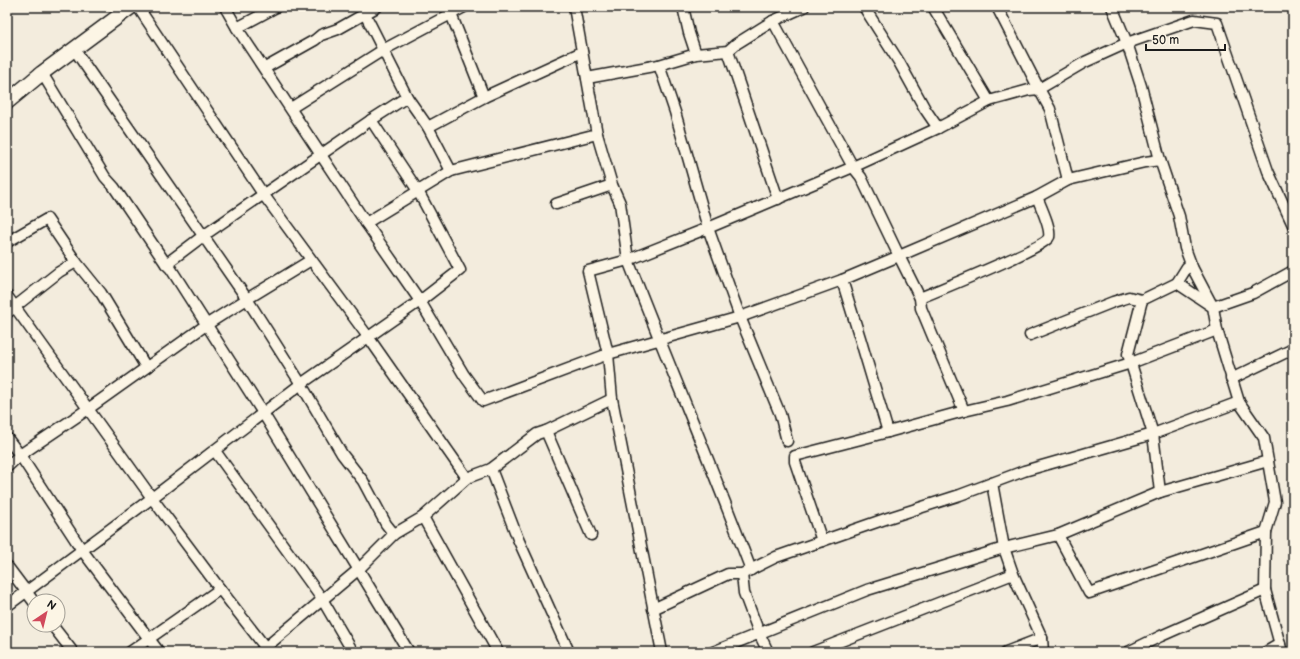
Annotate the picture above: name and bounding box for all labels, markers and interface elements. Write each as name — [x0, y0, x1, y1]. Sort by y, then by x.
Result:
scale bar — [1146, 26, 1225, 52]
text: 50 m — [1152, 33, 1179, 48]
north arrow — [26, 593, 66, 633]
text: N — [44, 598, 59, 613]

